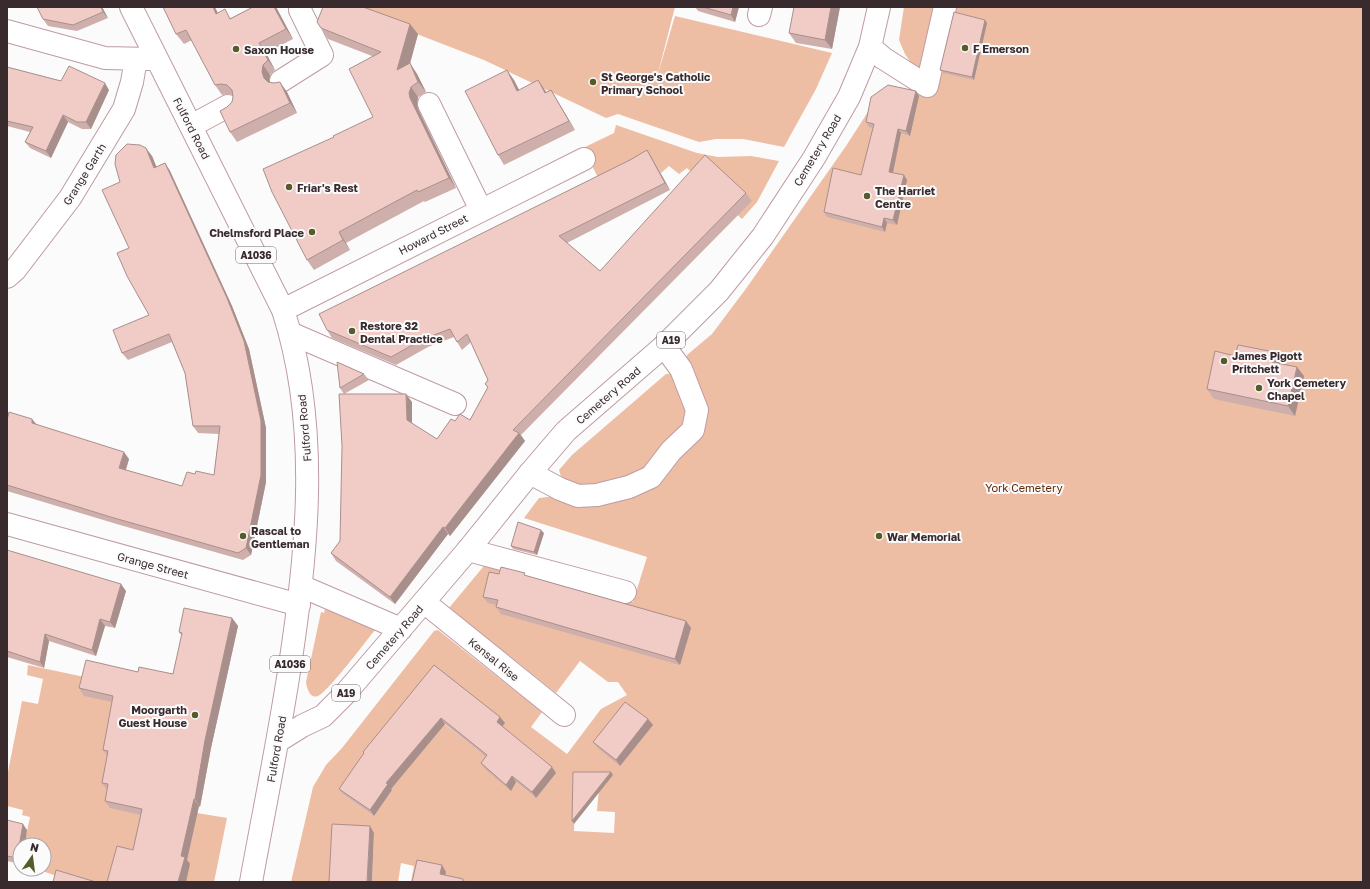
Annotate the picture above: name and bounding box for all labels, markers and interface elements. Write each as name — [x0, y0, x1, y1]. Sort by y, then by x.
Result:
place label: F Emerson — [973, 42, 1029, 55]
place label: Saxon House — [244, 43, 315, 56]
marker: F Emerson — [960, 43, 970, 53]
marker: Saxon House — [231, 44, 241, 54]
place label: St George's Catholic Primary School — [601, 70, 711, 96]
marker: St George's Catholic Primary School — [588, 77, 598, 87]
street label: Fulford Road — [171, 95, 213, 161]
street label: Cemetery Road — [791, 112, 843, 188]
street label: Grange Garth — [60, 141, 108, 207]
place label: Friar's Rest — [297, 181, 359, 194]
marker: Friar's Rest — [284, 182, 294, 192]
place label: The Harriet Centre — [875, 184, 936, 210]
marker: The Harriet Centre — [862, 191, 872, 201]
street label: Howard Street — [396, 211, 470, 257]
place label: Chelmsford Place — [209, 226, 305, 239]
marker: Chelmsford Place — [307, 227, 317, 237]
road number: A1036 — [236, 247, 276, 263]
place label: Restore 32 Dental Practice — [360, 319, 443, 345]
marker: Restore 32 Dental Practice — [347, 326, 357, 336]
road number: A19 — [657, 332, 685, 348]
place label: James Pigott Pritchett — [1232, 349, 1303, 375]
marker: James Pigott Pritchett — [1219, 356, 1229, 366]
street label: Cemetery Road — [573, 363, 643, 427]
place label: York Cemetery Chapel — [1267, 376, 1347, 402]
marker: York Cemetery Chapel — [1254, 383, 1264, 393]
street label: Fulford Road — [295, 394, 313, 462]
park label: York Cemetery — [985, 481, 1063, 494]
place label: Rascal to Gentleman — [251, 524, 310, 550]
place label: War Memorial — [887, 530, 961, 543]
marker: Rascal to Gentleman — [238, 531, 248, 541]
marker: War Memorial — [874, 531, 884, 541]
street label: Grange Street — [116, 549, 190, 581]
street label: Cemetery Road — [362, 602, 426, 672]
street label: Kensal Rise — [466, 635, 522, 683]
road number: A1036 — [270, 656, 310, 672]
road number: A19 — [332, 685, 360, 701]
place label: Moorgarth Guest House — [118, 703, 188, 729]
marker: Moorgarth Guest House — [190, 710, 200, 720]
street label: Fulford Road — [264, 715, 288, 783]
north arrow — [12, 837, 52, 877]
text: N — [29, 839, 40, 854]

